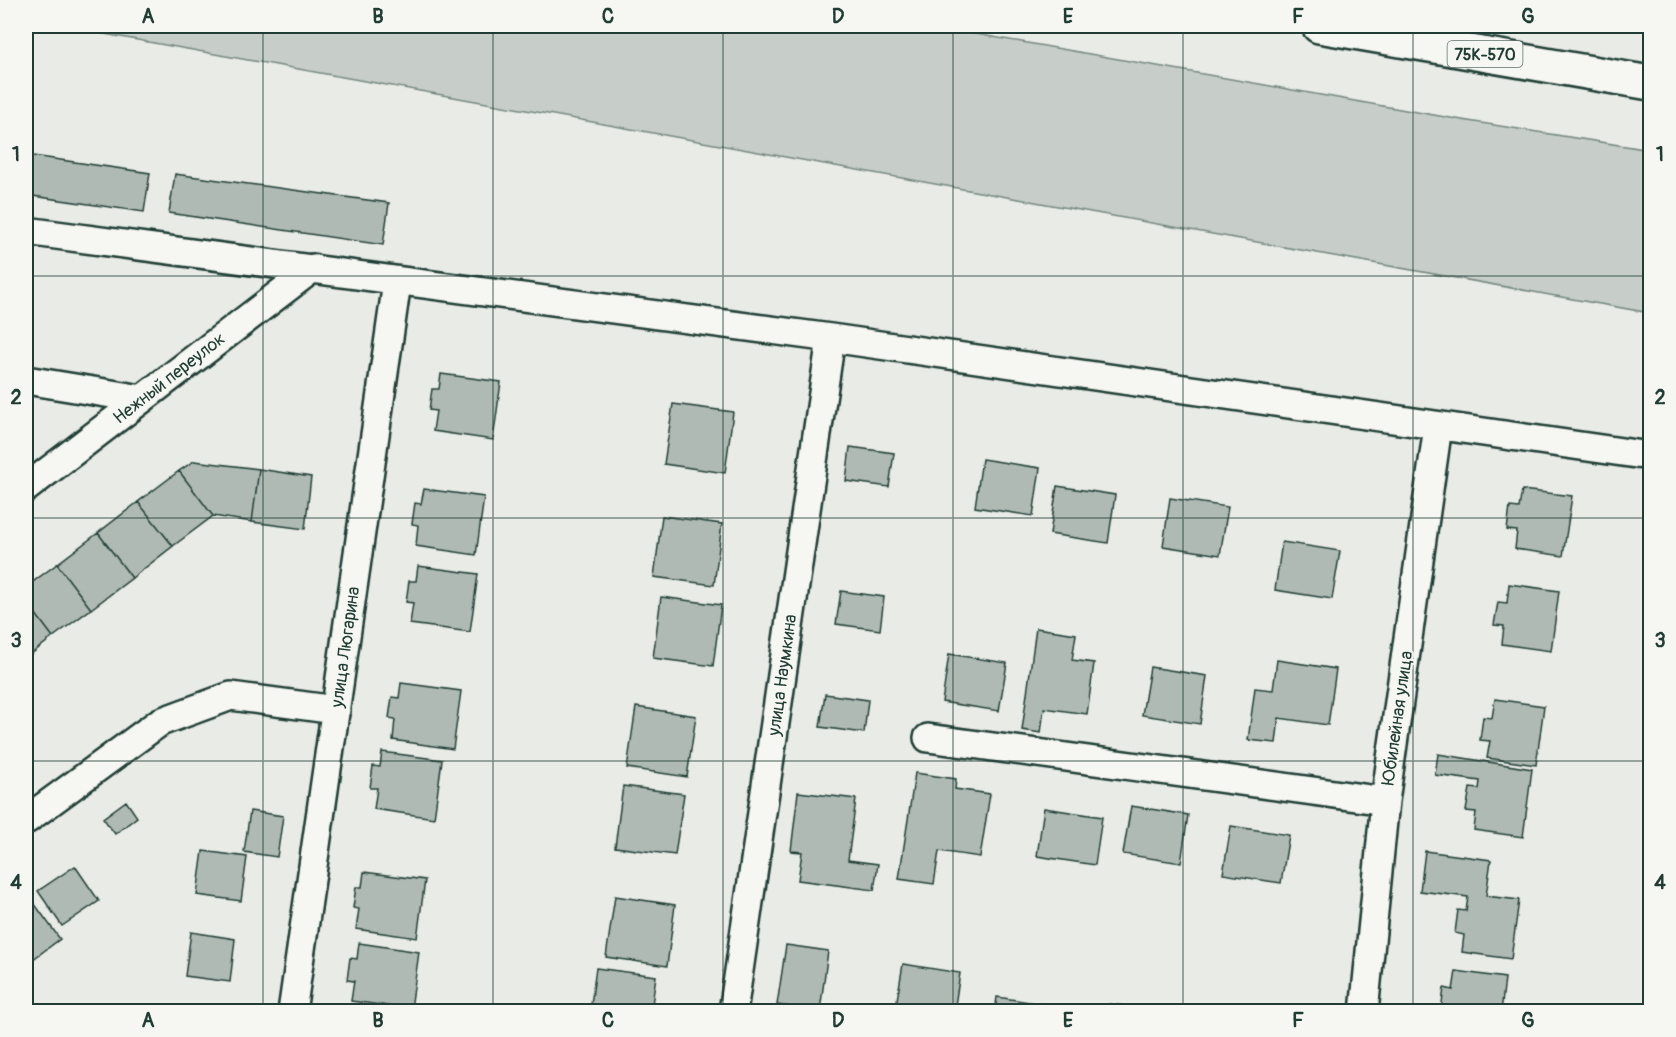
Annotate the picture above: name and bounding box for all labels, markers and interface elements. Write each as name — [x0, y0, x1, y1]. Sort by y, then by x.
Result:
text: A — [142, 4, 155, 29]
text: B — [372, 4, 384, 29]
text: C — [602, 4, 614, 29]
text: D — [832, 4, 845, 29]
text: E — [1063, 4, 1074, 29]
text: F — [1292, 4, 1304, 29]
text: G — [1521, 4, 1535, 29]
road number: 75К-570 — [1448, 41, 1522, 67]
text: 1 — [12, 142, 20, 167]
text: 1 — [1656, 142, 1664, 167]
street label: Нежный переулок — [108, 327, 230, 429]
text: 2 — [10, 385, 22, 410]
text: 2 — [1654, 385, 1666, 410]
street label: улица Люгарина — [325, 585, 365, 710]
street label: улица Наумкина — [762, 613, 802, 738]
text: 3 — [10, 628, 22, 653]
text: 3 — [1654, 628, 1666, 653]
street label: Юбилейная улица — [1377, 649, 1418, 787]
text: 4 — [10, 870, 22, 895]
text: 4 — [1654, 870, 1666, 895]
text: A — [142, 1008, 155, 1033]
text: B — [372, 1008, 384, 1033]
text: C — [602, 1008, 614, 1033]
text: D — [832, 1008, 845, 1033]
text: E — [1063, 1008, 1074, 1033]
text: F — [1292, 1008, 1304, 1033]
text: G — [1521, 1008, 1535, 1033]

